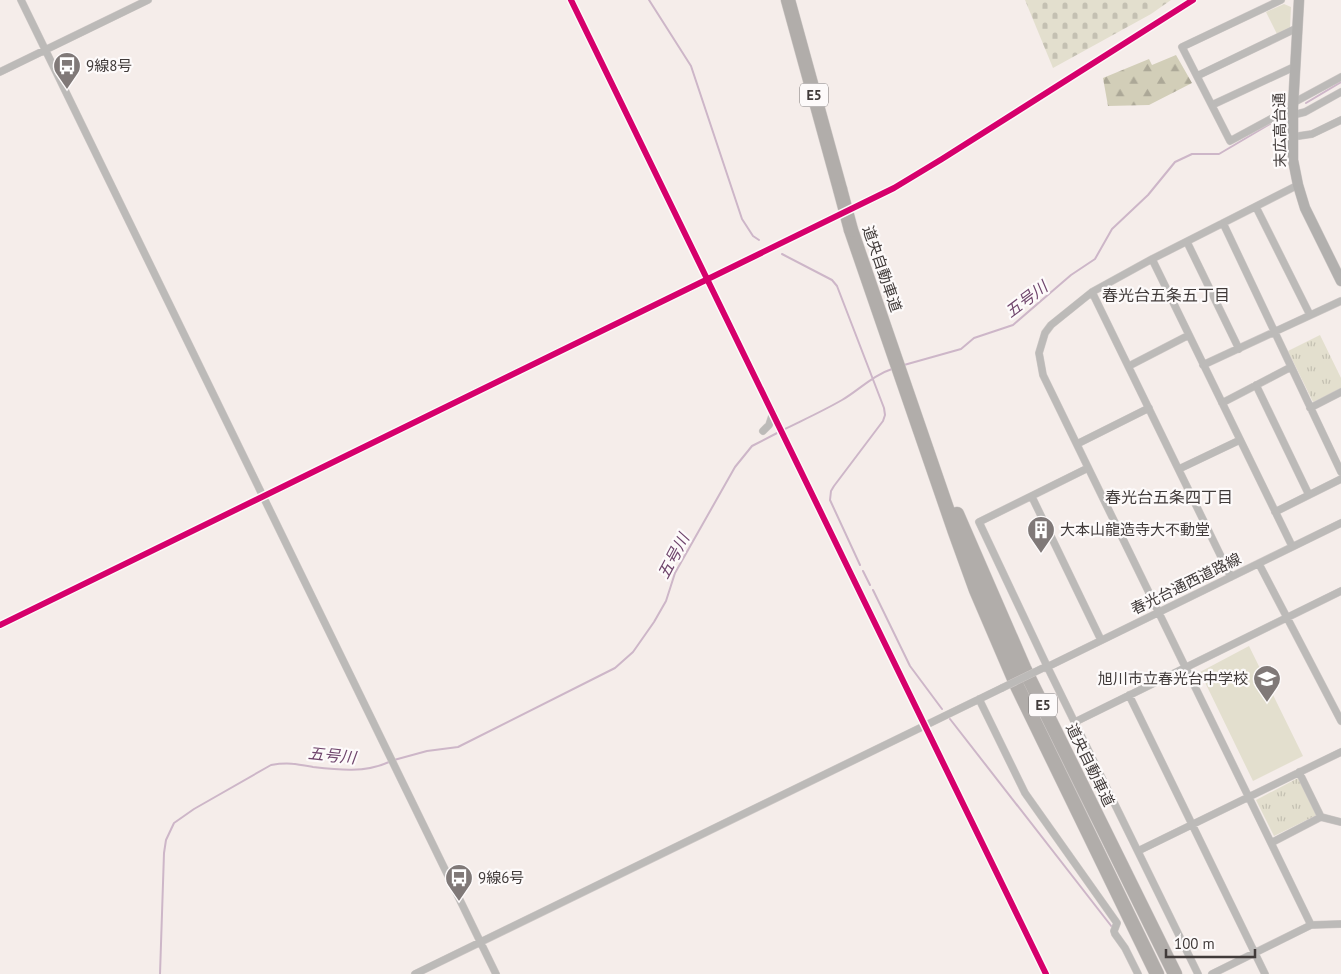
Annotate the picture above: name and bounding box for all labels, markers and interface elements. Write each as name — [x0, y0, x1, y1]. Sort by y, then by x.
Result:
bus stop icon: 9線8号 — [52, 51, 82, 90]
place label: 9線8号 — [86, 56, 132, 75]
road number: E5 — [800, 84, 828, 106]
street label: 末広高台通 — [1269, 92, 1290, 168]
street label: 道央自動車道 — [859, 223, 906, 314]
water label: 五号川 — [1001, 275, 1053, 321]
district label: 春光台五条五丁目 — [1102, 285, 1230, 305]
district label: 春光台五条四丁目 — [1105, 487, 1233, 507]
building icon: 大本山龍造寺大不動堂 — [1026, 515, 1056, 554]
place label: 大本山龍造寺大不動堂 — [1060, 520, 1210, 539]
water label: 五号川 — [653, 528, 694, 582]
street label: 春光台通西道路線 — [1128, 549, 1244, 618]
school or university icon: 旭川市立春光台中学校 — [1252, 664, 1282, 703]
place label: 旭川市立春光台中学校 — [1098, 669, 1248, 688]
road number: E5 — [1029, 694, 1057, 716]
street label: 道央自動車道 — [1062, 720, 1119, 809]
water label: 五号川 — [307, 743, 359, 768]
bus stop icon: 9線6号 — [444, 863, 474, 902]
place label: 9線6号 — [478, 868, 524, 887]
scale bar — [1166, 926, 1255, 958]
text: 100 m — [1174, 934, 1215, 953]

